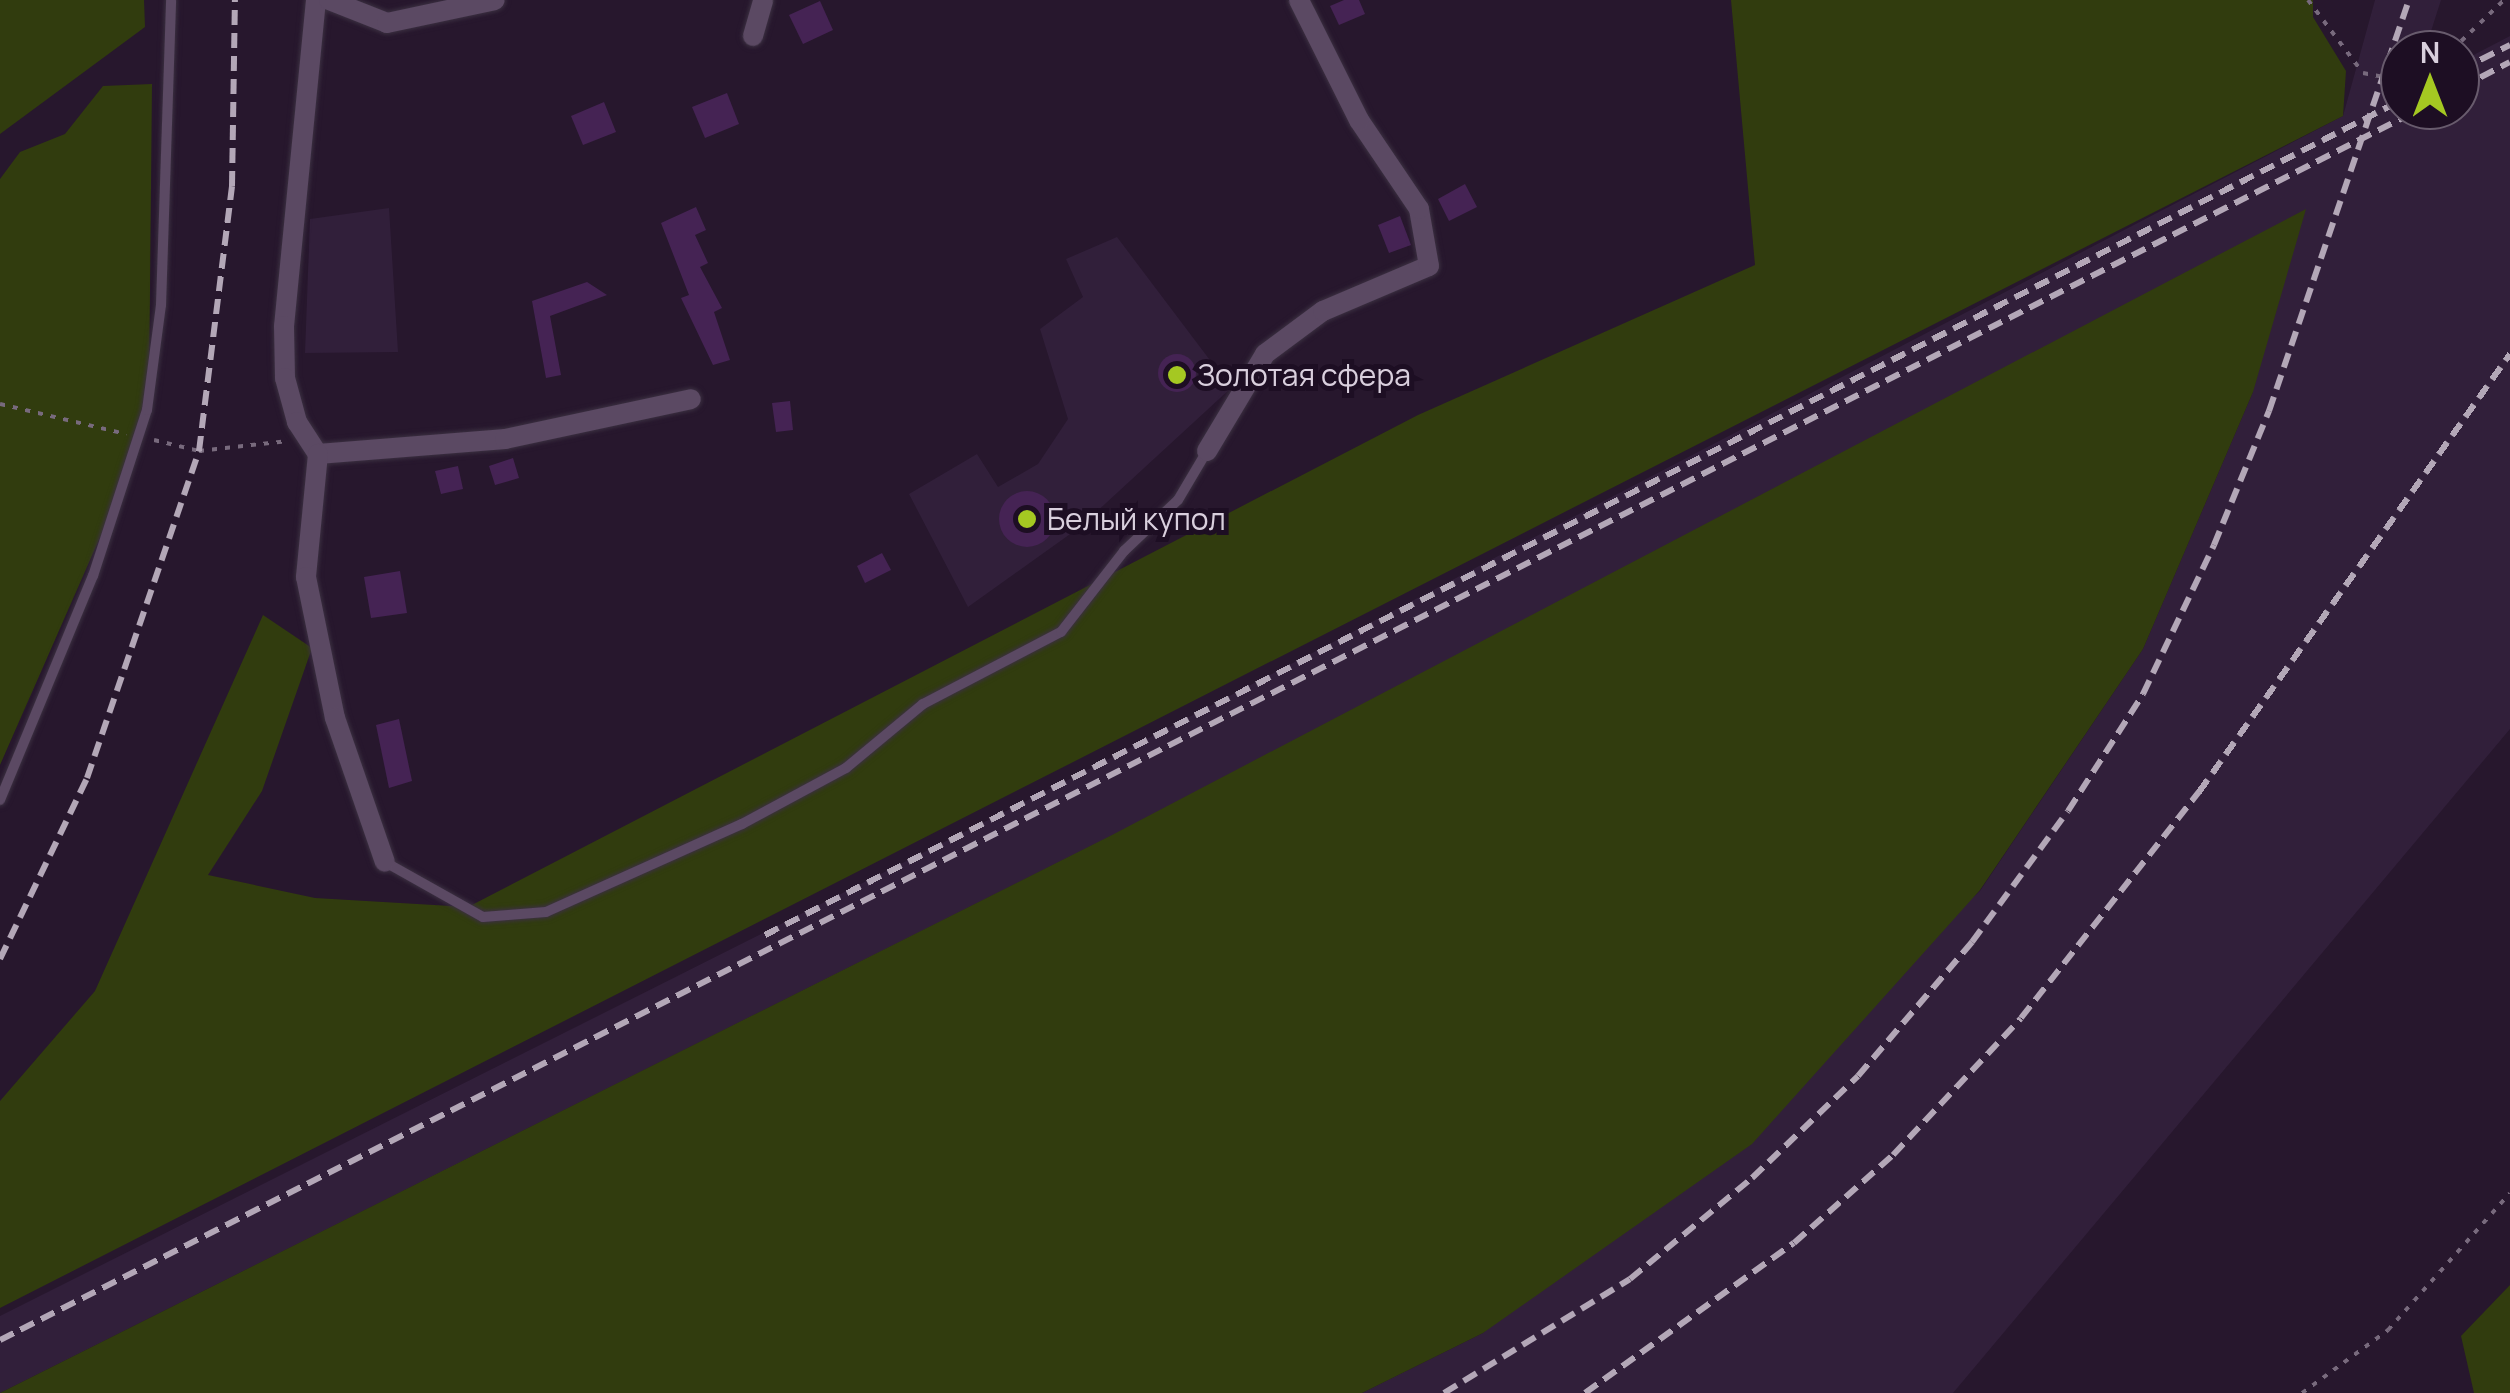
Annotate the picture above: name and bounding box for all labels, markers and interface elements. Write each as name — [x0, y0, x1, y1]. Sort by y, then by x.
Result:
north arrow — [2380, 30, 2480, 130]
text: N — [2420, 33, 2440, 71]
place label: Золотая сфера — [1197, 357, 1411, 393]
marker: Золотая сфера — [1166, 364, 1188, 386]
place label: Белый купол — [1047, 501, 1226, 537]
marker: Белый купол — [1016, 508, 1038, 530]

